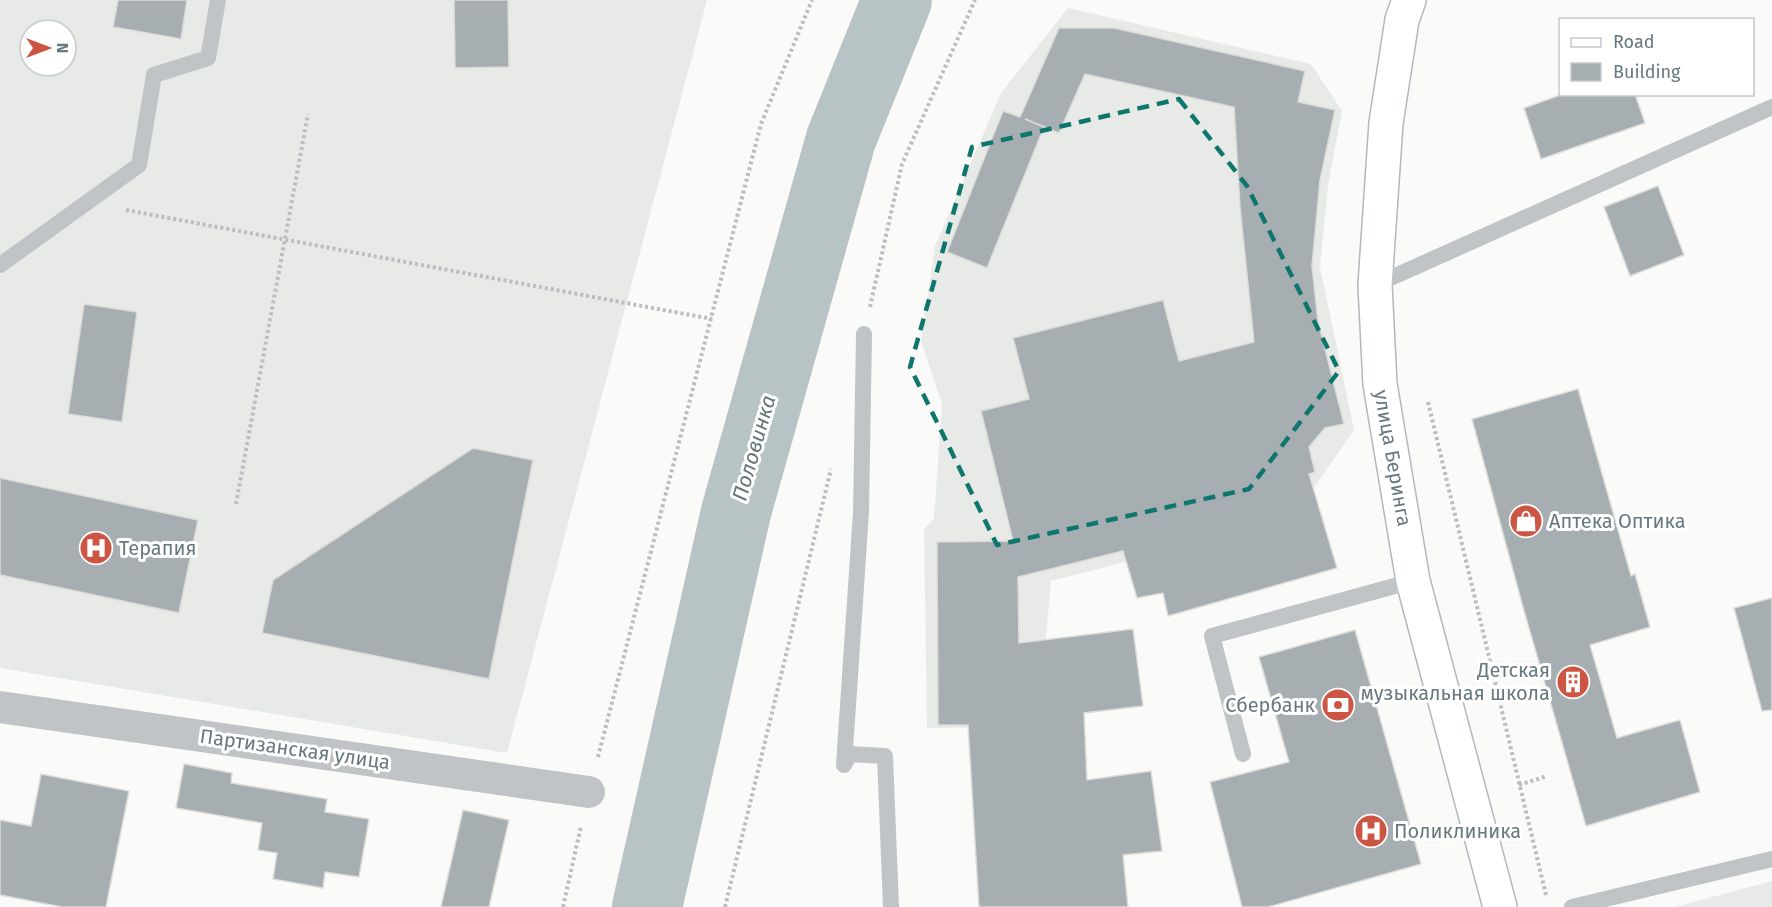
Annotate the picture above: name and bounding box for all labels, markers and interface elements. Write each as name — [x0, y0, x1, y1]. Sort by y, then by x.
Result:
north arrow — [18, 18, 78, 78]
legend — [1559, 18, 1754, 96]
text: Road — [1613, 31, 1655, 53]
text: N — [53, 43, 72, 53]
text: Building — [1613, 61, 1681, 83]
street label: улица Беринга — [1369, 388, 1417, 528]
water label: Половинка — [727, 392, 781, 504]
shop icon: Аптека Оптика — [1508, 503, 1544, 539]
place label: Аптека Оптика — [1549, 509, 1686, 533]
hospital icon: Терапия — [78, 530, 114, 566]
place label: Терапия — [119, 536, 197, 560]
place label: Детская музыкальная школа — [1360, 658, 1550, 705]
building icon: Детская музыкальная школа — [1555, 664, 1591, 700]
bank icon: Сбербанк — [1320, 687, 1356, 723]
place label: Сбербанк — [1225, 693, 1316, 717]
street label: Партизанская улица — [198, 724, 392, 774]
hospital icon: Поликлиника — [1353, 813, 1389, 849]
place label: Поликлиника — [1394, 819, 1521, 843]

